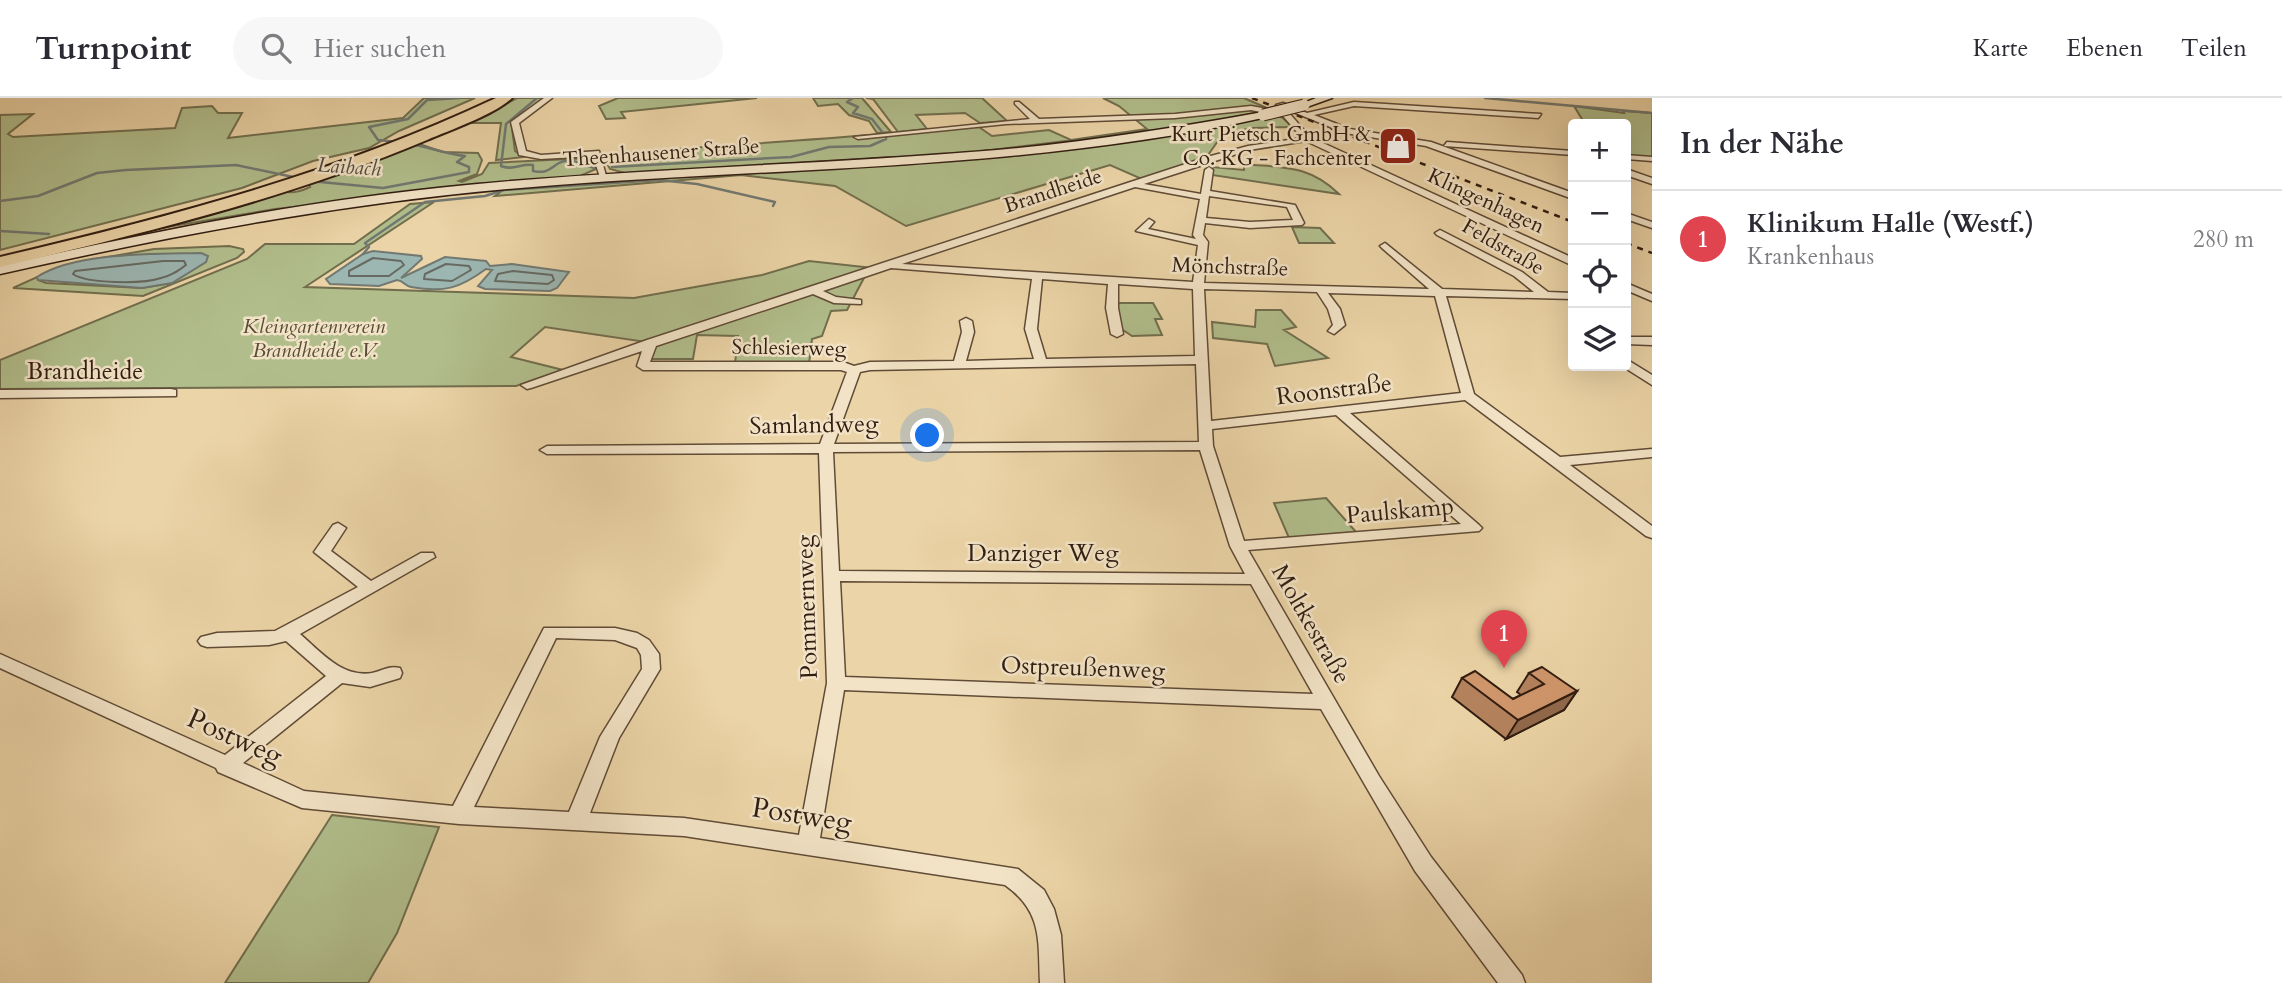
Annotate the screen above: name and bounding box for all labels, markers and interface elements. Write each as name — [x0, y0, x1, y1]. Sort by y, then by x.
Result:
search box — [233, 17, 723, 80]
text: Turnpoint — [35, 26, 191, 71]
icon: search — [257, 29, 295, 67]
text: Hier suchen — [313, 31, 446, 66]
text: Karte — [1973, 32, 2028, 65]
text: Ebenen — [2066, 32, 2143, 65]
text: Teilen — [2181, 32, 2247, 65]
map controls — [1568, 119, 1631, 371]
button: + — [1568, 119, 1631, 182]
place label: Kurt Pietsch GmbH & Co. KG - Fachcenter — [1171, 120, 1371, 173]
text: In der Nähe — [1680, 123, 1844, 164]
shop icon: Kurt Pietsch GmbH & Co. KG - Fachcenter — [1377, 125, 1419, 167]
street label: Theenhausener Straße — [562, 132, 760, 174]
water label: Laibach — [316, 150, 382, 184]
street label: Brandheide — [1000, 161, 1106, 221]
street label: Klingenhagen — [1423, 161, 1549, 241]
button: − — [1568, 182, 1631, 245]
text: Klinikum Halle (Westf.) — [1747, 206, 2034, 241]
street label: Feldstraße — [1457, 212, 1549, 282]
text: 1 — [1697, 224, 1709, 255]
text: 280 m — [2193, 224, 2254, 255]
text: Krankenhaus — [1747, 241, 1874, 272]
button: locate — [1568, 245, 1631, 308]
street label: Mönchstraße — [1171, 250, 1289, 284]
button: layers — [1568, 308, 1631, 371]
park label: Kleingartenverein Brandheide e.V. — [243, 312, 386, 365]
street label: Schlesierweg — [731, 333, 847, 364]
street label: Brandheide — [27, 355, 143, 388]
street label: Roonstraße — [1274, 367, 1394, 413]
street label: Samlandweg — [749, 407, 879, 443]
your location — [910, 418, 944, 452]
street label: Paulskamp — [1345, 490, 1455, 532]
street label: Pommernweg — [788, 534, 826, 680]
street label: Danziger Weg — [967, 537, 1119, 570]
street label: Moltkestraße — [1263, 558, 1359, 690]
pin: 1 — [1481, 610, 1527, 668]
street label: Ostpreußenweg — [1000, 649, 1166, 687]
street label: Postweg — [181, 699, 289, 775]
street label: Postweg — [749, 788, 855, 842]

